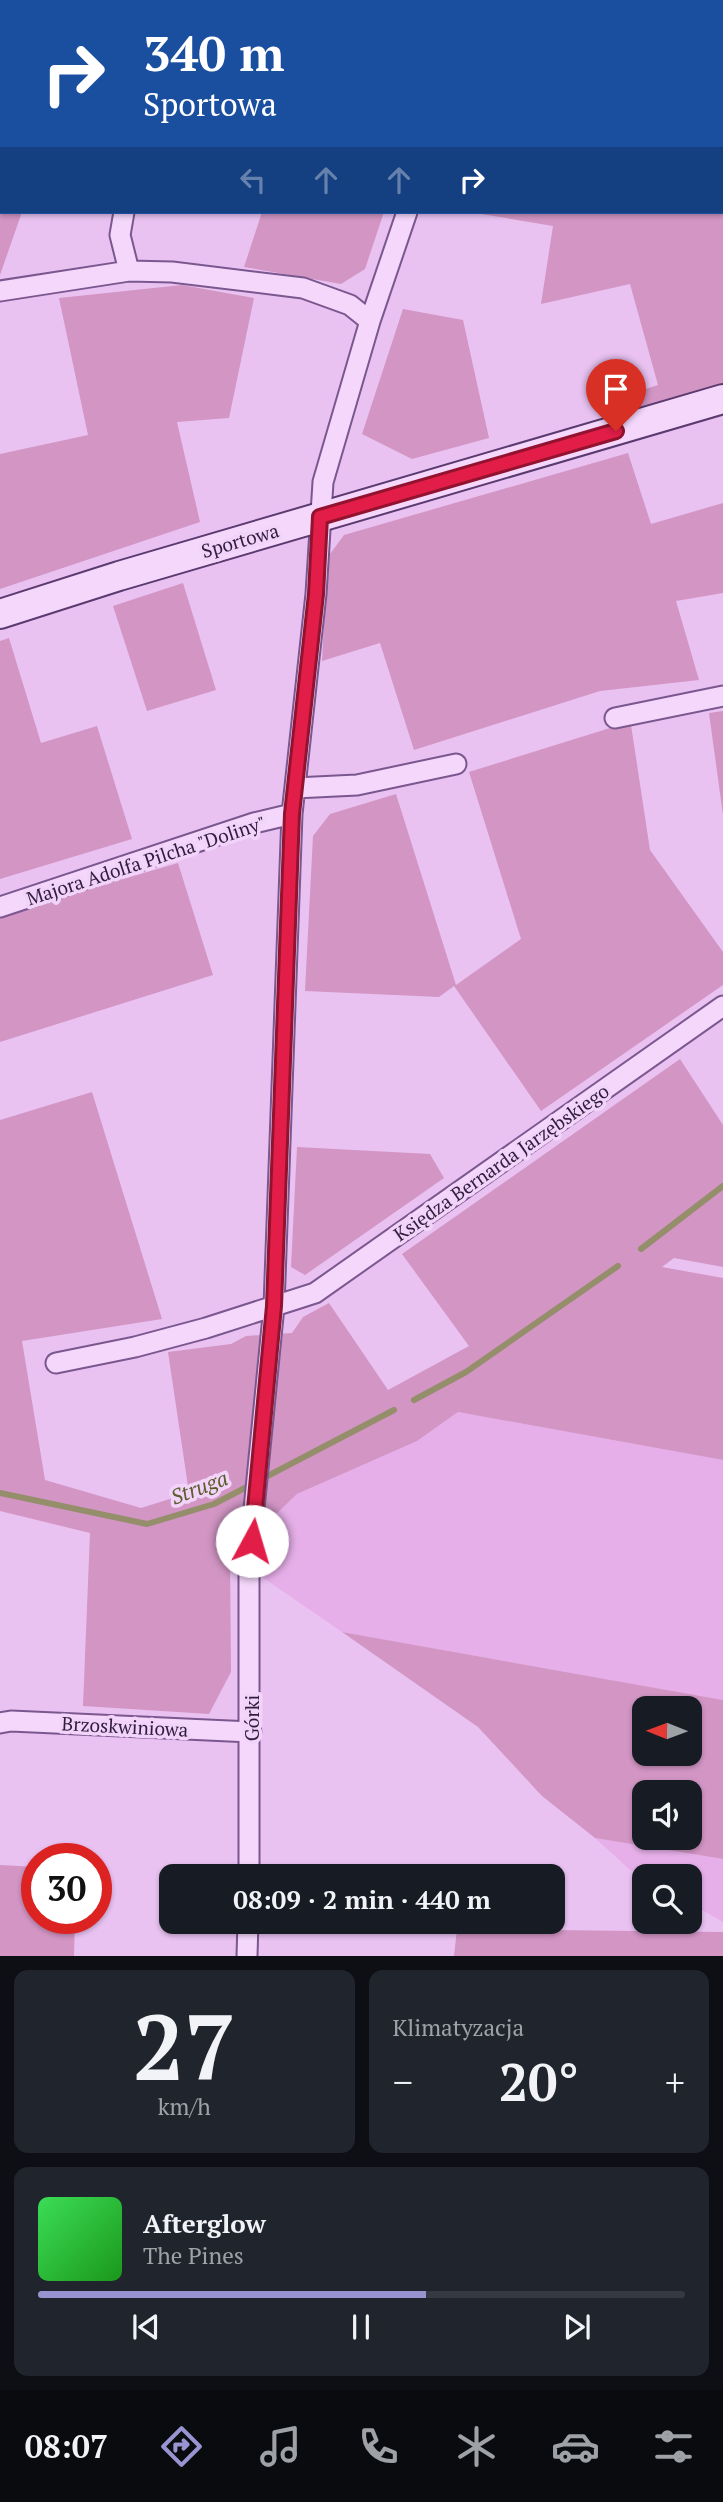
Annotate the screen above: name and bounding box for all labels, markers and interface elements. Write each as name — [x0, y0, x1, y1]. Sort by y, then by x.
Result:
text: 340 m — [143, 20, 285, 85]
icon: right — [28, 28, 119, 119]
text: Sportowa — [143, 83, 277, 125]
icon: left — [234, 161, 272, 199]
icon: ahead — [307, 161, 345, 199]
icon: ahead — [380, 161, 418, 199]
icon: right — [453, 161, 491, 199]
pin — [586, 359, 646, 431]
icon: arrive — [597, 370, 635, 408]
street label: Sportowa — [198, 517, 282, 563]
street label: Majora Adolfa Pilcha "Doliny" — [23, 809, 269, 911]
street label: Księdza Bernarda Jarzębskiego — [388, 1078, 614, 1246]
water label: Struga — [166, 1463, 232, 1511]
position arrow — [215, 1504, 289, 1578]
street label: Górki — [239, 1695, 264, 1741]
north arrow — [632, 1696, 702, 1766]
map controls — [632, 1696, 702, 1934]
street label: Brzoskwiniowa — [61, 1710, 189, 1742]
button: sound — [632, 1780, 702, 1850]
speed limit sign: 30 — [21, 1843, 112, 1934]
button: search — [632, 1864, 702, 1934]
text: 08:09 · 2 min · 440 m — [233, 1882, 491, 1916]
text: 27 — [133, 1985, 236, 2106]
text: Klimatyzacja — [393, 2012, 524, 2043]
text: 20° — [499, 2047, 579, 2116]
text: − — [393, 2057, 413, 2107]
text: + — [665, 2057, 685, 2107]
text: km/h — [158, 2091, 211, 2122]
text: Afterglow — [143, 2206, 266, 2240]
text: The Pines — [143, 2240, 244, 2271]
icon: previous — [127, 2308, 165, 2346]
icon: pause — [342, 2308, 380, 2346]
icon: next — [558, 2308, 596, 2346]
icon: directions — [157, 2422, 206, 2471]
icon: music — [256, 2422, 305, 2471]
icon: phone — [354, 2422, 403, 2471]
icon: climate — [452, 2422, 501, 2471]
icon: car — [551, 2422, 600, 2471]
icon: filters — [649, 2422, 698, 2471]
text: 08:07 — [25, 2425, 108, 2467]

